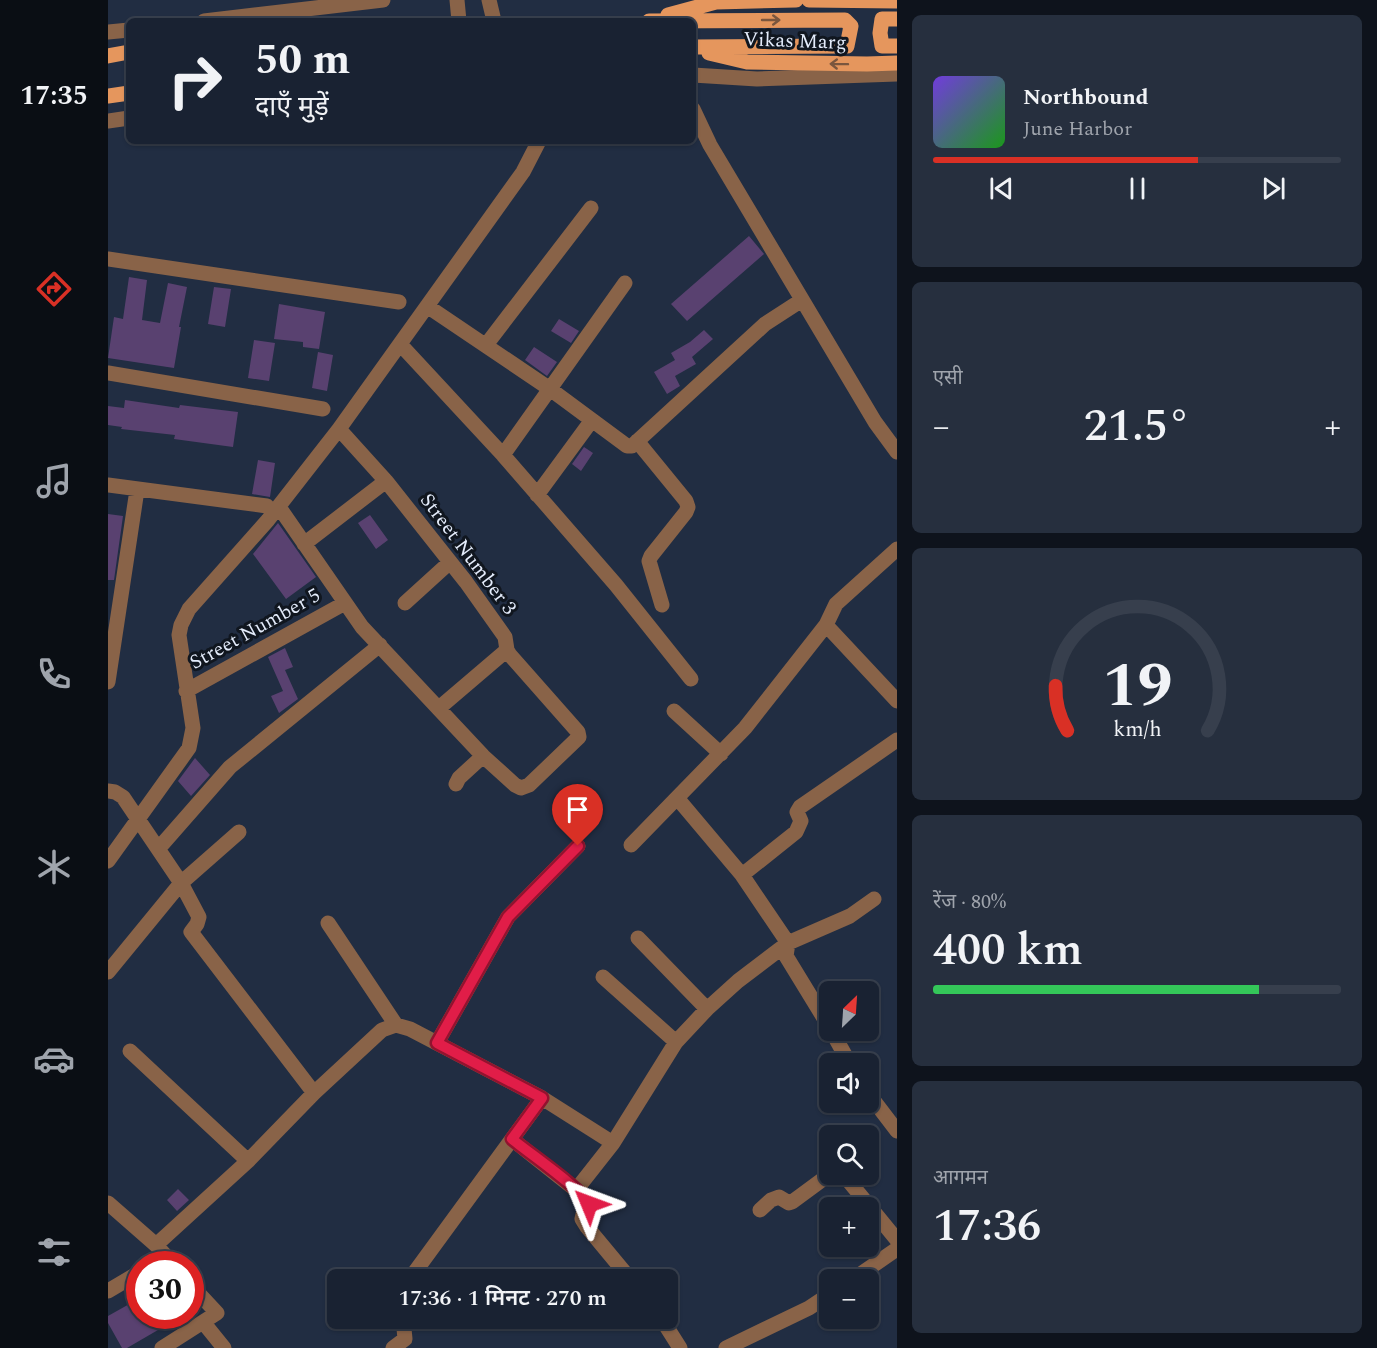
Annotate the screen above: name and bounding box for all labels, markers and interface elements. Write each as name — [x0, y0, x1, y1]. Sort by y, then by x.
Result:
one-way arrow — [760, 14, 780, 26]
street label: Vikas Marg — [743, 24, 847, 58]
text: 50 m — [255, 29, 350, 92]
icon: right — [156, 42, 234, 120]
one-way arrow — [829, 58, 849, 70]
text: 17:35 — [20, 75, 88, 117]
text: Northbound — [1023, 81, 1149, 114]
text: दाएँ मुड़ें — [255, 86, 329, 128]
text: June Harbor — [1023, 114, 1132, 144]
icon: previous — [985, 172, 1018, 205]
icon: pause — [1121, 172, 1154, 205]
icon: next — [1257, 172, 1290, 205]
icon: directions — [33, 268, 75, 310]
text: एसी — [933, 363, 963, 393]
text: 21.5° — [1084, 392, 1190, 461]
text: − — [933, 402, 950, 452]
text: + — [1324, 402, 1341, 452]
icon: music — [33, 460, 75, 502]
street label: Street Number 3 — [412, 487, 524, 621]
street label: Street Number 5 — [184, 581, 326, 677]
text: 19 — [1102, 639, 1172, 734]
icon: phone — [33, 653, 75, 695]
text: km/h — [1113, 713, 1161, 746]
pin — [552, 784, 603, 846]
icon: arrive — [561, 793, 594, 826]
icon: climate — [33, 846, 75, 888]
text: रेंज · 80% — [933, 887, 1006, 917]
text: 400 km — [933, 916, 1083, 985]
north arrow — [819, 981, 879, 1041]
map controls — [819, 981, 879, 1329]
icon: car — [33, 1038, 75, 1080]
button: sound — [819, 1053, 879, 1113]
button: search — [819, 1125, 879, 1185]
text: आगमन — [933, 1163, 988, 1193]
position arrow — [557, 1172, 621, 1236]
text: 17:36 — [933, 1192, 1041, 1261]
button: + — [819, 1197, 879, 1257]
icon: filters — [33, 1231, 75, 1273]
speed limit sign: 30 — [126, 1251, 204, 1329]
button: − — [819, 1269, 879, 1329]
text: 17:36 · 1 मिनट · 270 m — [398, 1282, 607, 1315]

